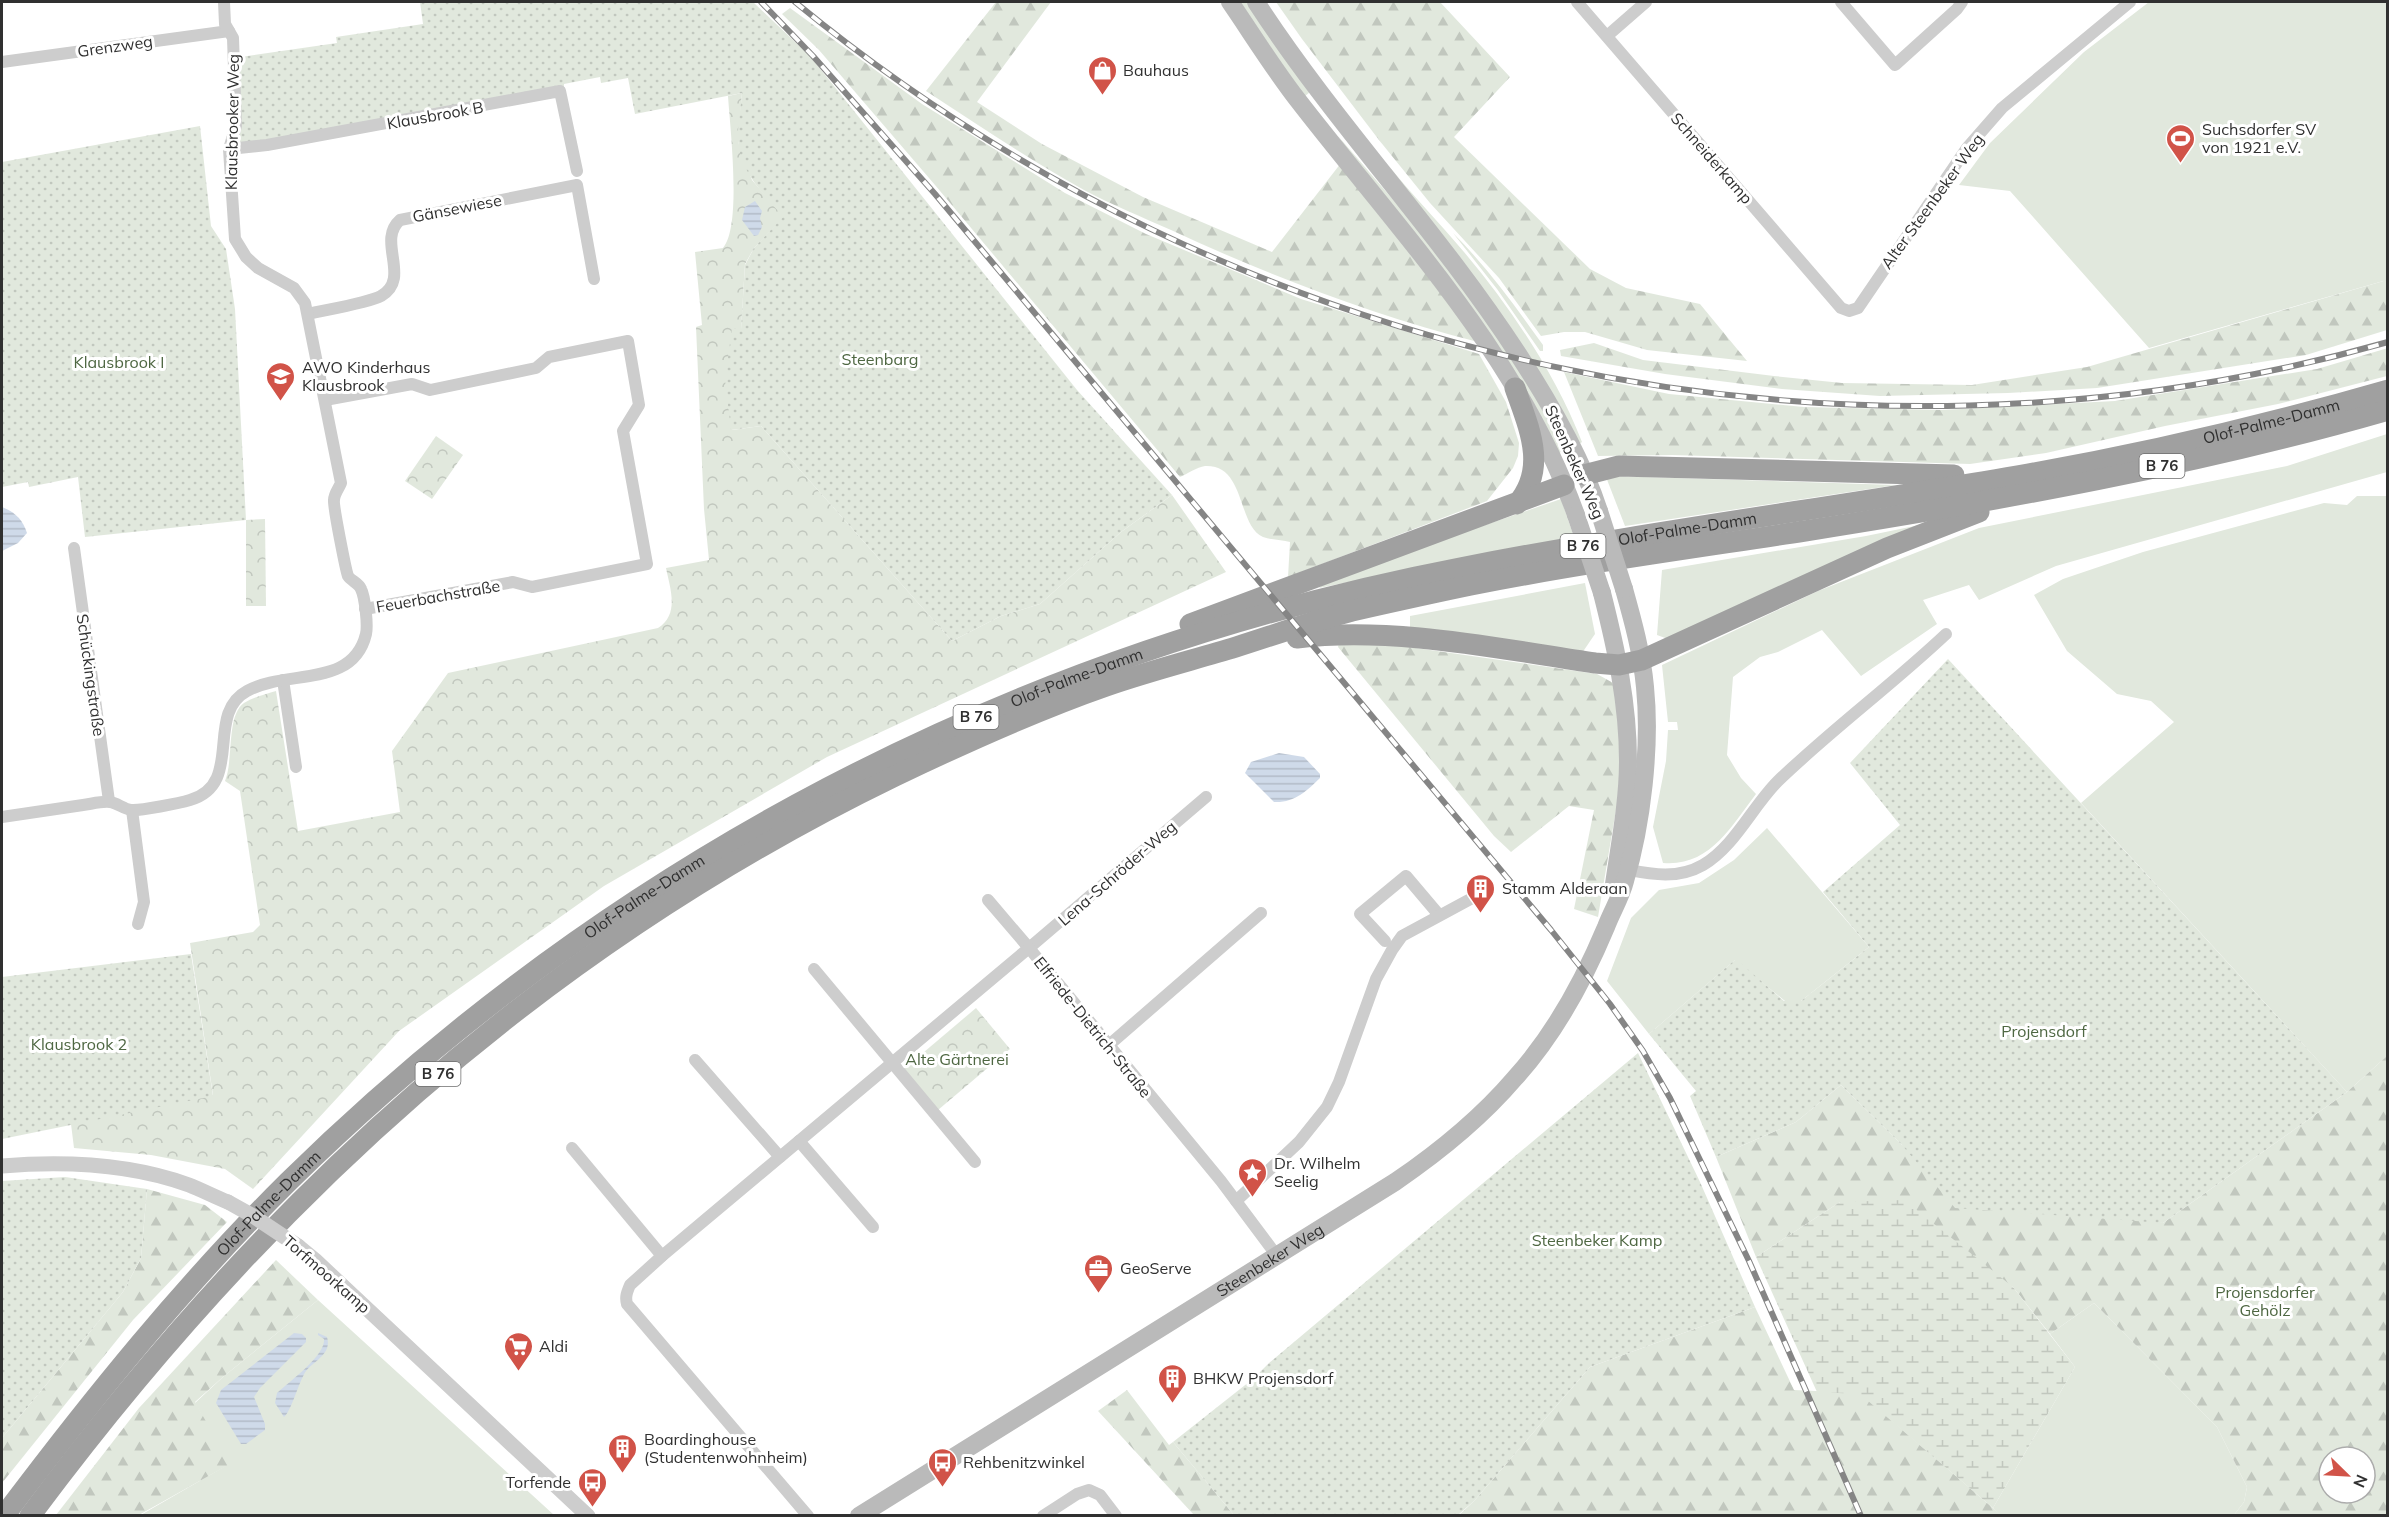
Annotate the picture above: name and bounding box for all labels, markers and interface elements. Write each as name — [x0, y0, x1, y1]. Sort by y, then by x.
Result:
street label: Grenzweg — [76, 31, 154, 61]
street label: Klausbrooker Weg — [221, 54, 243, 190]
shop icon: Bauhaus — [1086, 54, 1118, 96]
place label: Bauhaus — [1123, 60, 1189, 80]
street label: Klausbrook B — [385, 97, 485, 133]
street label: Schneiderkamp — [1667, 108, 1757, 208]
place label: Suchsdorfer SV von 1921 e.V. — [2202, 119, 2317, 157]
sports icon: Suchsdorfer SV von 1921 e.V. — [2165, 122, 2197, 164]
street label: Alter Steenbeker Weg — [1876, 129, 1988, 273]
street label: Gänsewiese — [411, 190, 503, 226]
park label: Steenbarg — [842, 349, 918, 369]
park label: Klausbrook I — [74, 352, 164, 372]
place label: AWO Kinderhaus Klausbrook — [302, 357, 431, 395]
school or university icon: AWO Kinderhaus Klausbrook — [265, 360, 297, 402]
street label: Olof-Palme-Damm — [2201, 394, 2342, 448]
street label: Steenbeker Weg — [1541, 402, 1609, 522]
road number: B 76 — [2140, 454, 2184, 478]
street label: Olof-Palme-Damm — [1616, 508, 1758, 549]
road number: B 76 — [1560, 534, 1606, 558]
street label: Feuerbachstraße — [375, 575, 501, 617]
street label: Schückingstraße — [73, 613, 109, 737]
street label: Olof-Palme-Damm — [1007, 643, 1145, 712]
road number: B 76 — [954, 705, 998, 729]
street label: Lena-Schröder-Weg — [1054, 816, 1180, 930]
street label: Olof-Palme-Damm — [580, 850, 708, 943]
building icon: Stamm Alderaan — [1465, 872, 1497, 914]
place label: Stamm Alderaan — [1502, 878, 1628, 898]
street label: Elfriede-Dietrich-Straße — [1030, 953, 1156, 1101]
park label: Projensdorf — [2001, 1021, 2087, 1041]
park label: Klausbrook 2 — [31, 1034, 127, 1054]
park label: Alte Gärtnerei — [905, 1049, 1009, 1069]
road number: B 76 — [416, 1062, 460, 1086]
street label: Olof-Palme-Damm — [212, 1146, 325, 1260]
place label: Dr. Wilhelm Seelig — [1274, 1153, 1361, 1191]
place icon: Dr. Wilhelm Seelig — [1237, 1156, 1269, 1198]
street label: Steenbeker Weg — [1212, 1219, 1327, 1301]
park label: Steenbeker Kamp — [1532, 1230, 1662, 1250]
street label: Torfmoorkamp — [279, 1231, 375, 1317]
office icon: GeoServe — [1083, 1252, 1115, 1294]
place label: GeoServe — [1120, 1258, 1192, 1278]
park label: Projensdorfer Gehölz — [2215, 1282, 2315, 1320]
supermarket icon: Aldi — [502, 1330, 534, 1372]
place label: Aldi — [539, 1336, 568, 1356]
building icon: BHKW Projensdorf — [1156, 1362, 1188, 1404]
place label: BHKW Projensdorf — [1193, 1368, 1334, 1388]
place label: Boardinghouse (Studentenwohnheim) — [644, 1429, 808, 1467]
building icon: Boardinghouse (Studentenwohnheim) — [607, 1432, 639, 1474]
north arrow — [2317, 1445, 2377, 1505]
bus stop icon: Rehbenitzwinkel — [926, 1446, 958, 1488]
place label: Rehbenitzwinkel — [963, 1452, 1085, 1472]
bus stop icon: Torfende — [576, 1466, 608, 1508]
place label: Torfende — [506, 1472, 571, 1492]
text: N — [2349, 1472, 2372, 1491]

